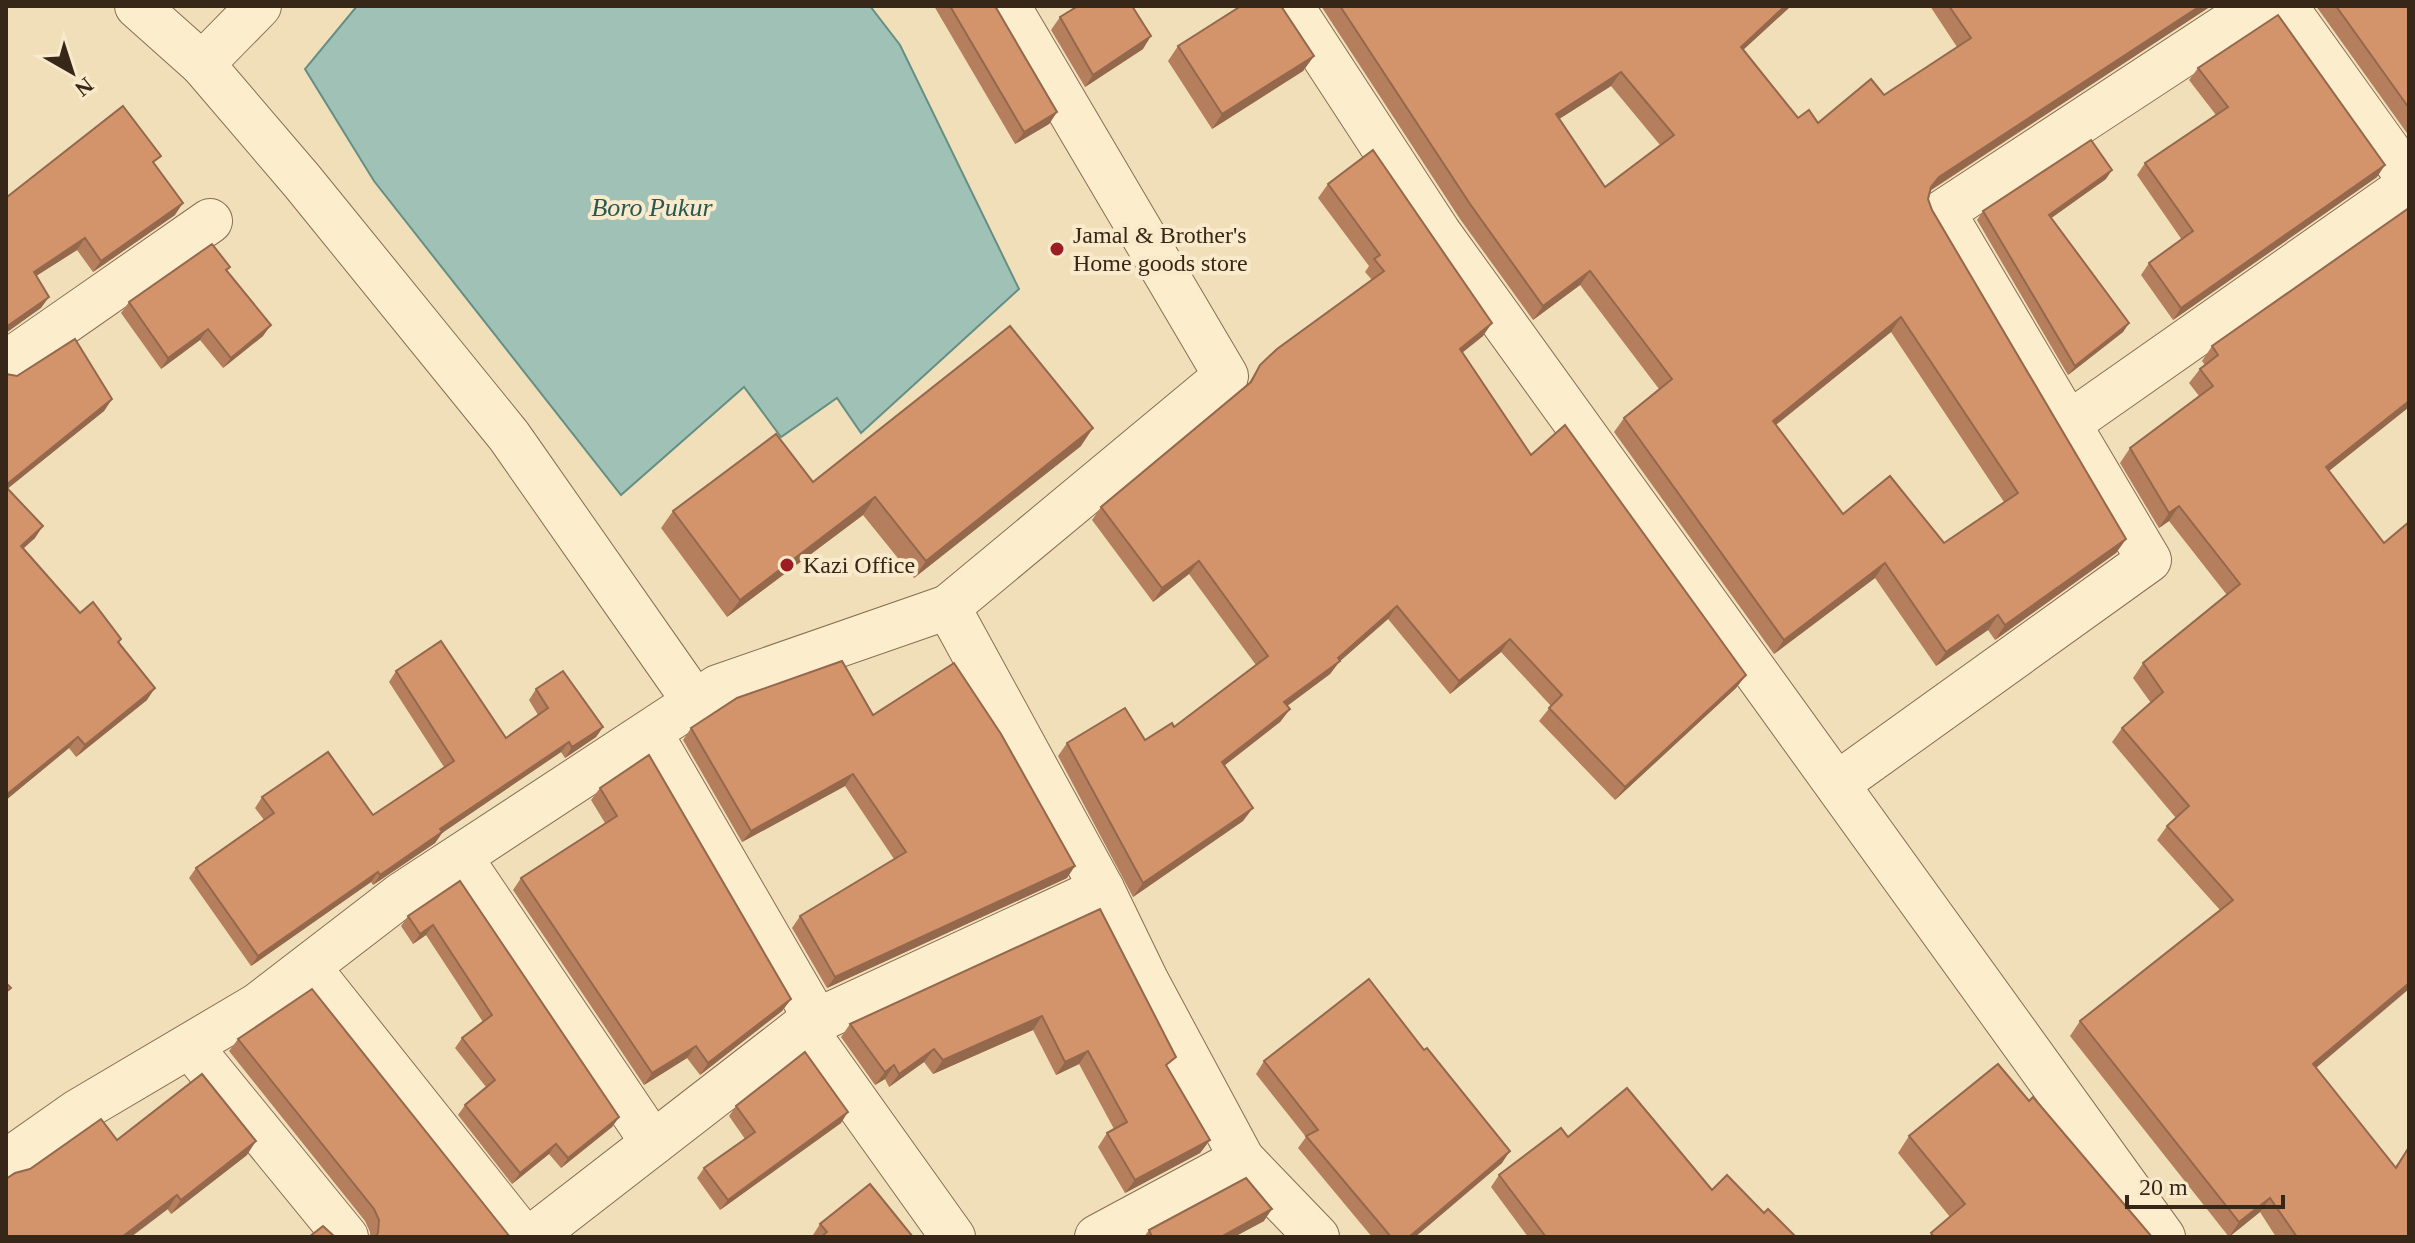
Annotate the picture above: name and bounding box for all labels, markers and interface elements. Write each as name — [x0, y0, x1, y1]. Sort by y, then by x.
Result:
north arrow — [32, 32, 112, 112]
text: N — [70, 72, 98, 102]
water label: Boro Pukur — [591, 193, 713, 222]
place label: Jamal & Brother's Home goods store — [1073, 222, 1248, 276]
marker: Jamal & Brother's Home goods store — [1048, 240, 1066, 258]
place label: Kazi Office — [803, 552, 915, 578]
marker: Kazi Office — [778, 556, 796, 574]
scale bar — [2127, 1159, 2283, 1209]
text: 20 m — [2139, 1174, 2188, 1200]

